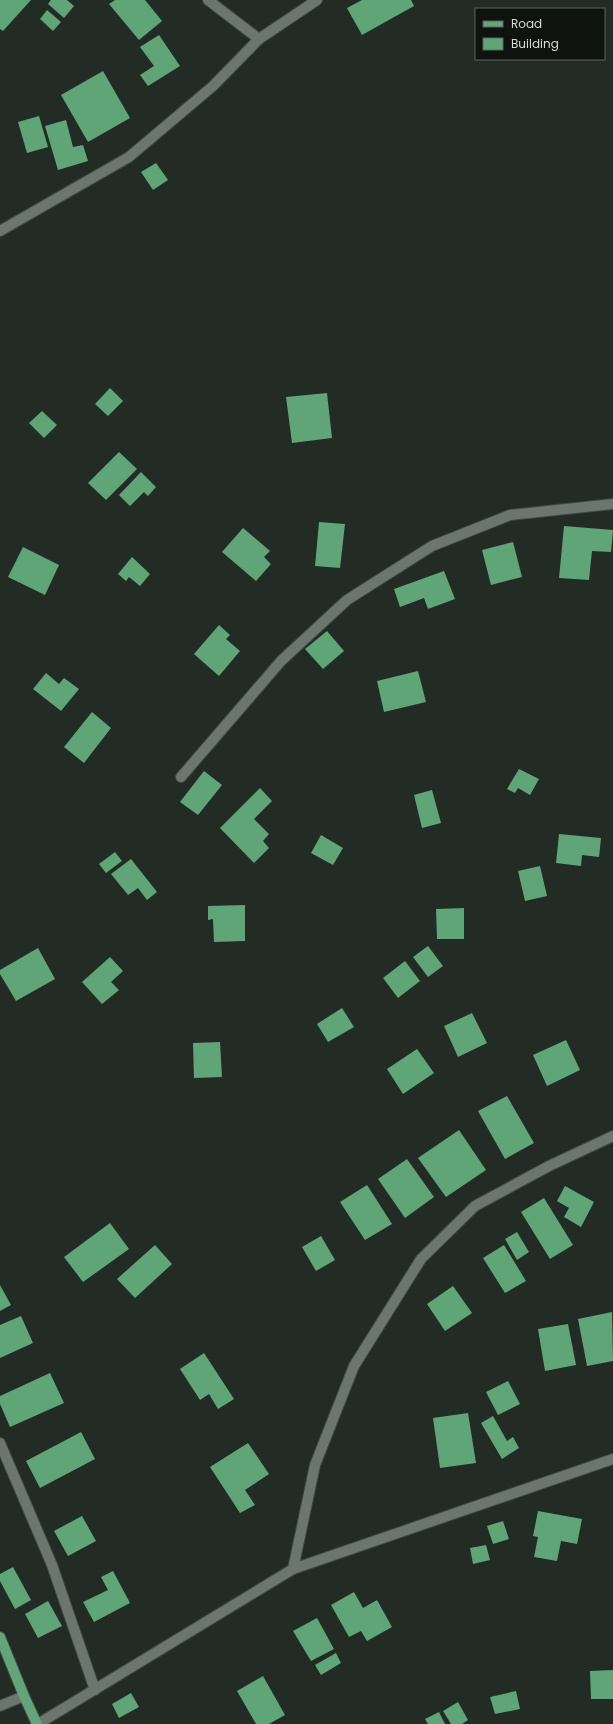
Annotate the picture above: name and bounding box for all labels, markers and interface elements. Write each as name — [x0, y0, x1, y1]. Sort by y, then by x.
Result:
legend — [475, 8, 605, 60]
text: Road — [511, 15, 542, 32]
text: Building — [511, 35, 559, 52]

